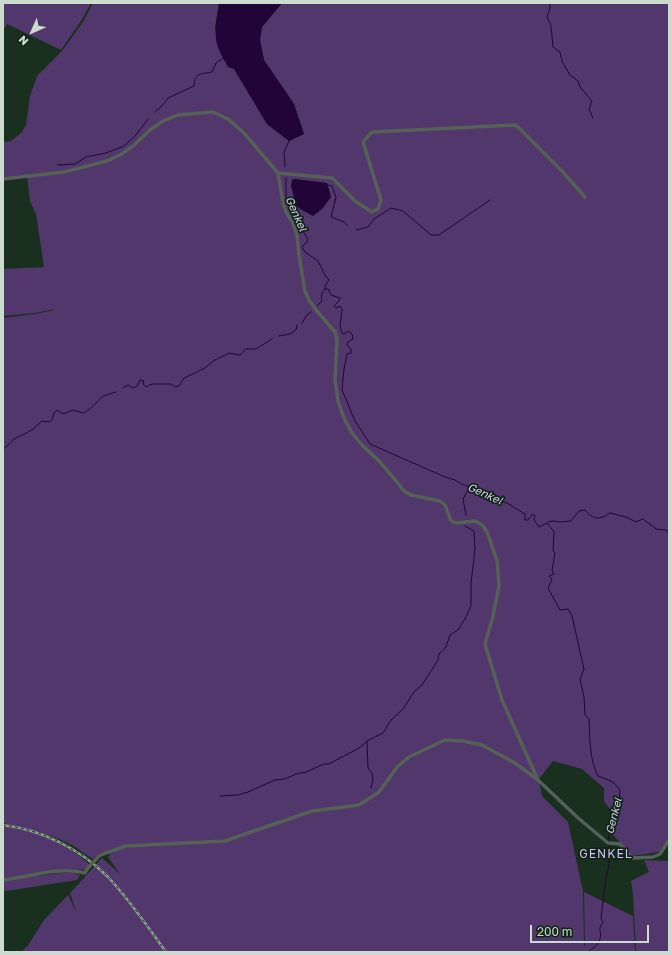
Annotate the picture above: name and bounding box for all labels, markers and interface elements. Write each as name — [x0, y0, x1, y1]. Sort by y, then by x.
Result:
north arrow — [12, 12, 52, 52]
text: N — [16, 33, 31, 48]
water label: Genkel — [282, 195, 310, 233]
water label: Genkel — [466, 480, 504, 508]
water label: Genkel — [603, 797, 625, 835]
district label: GENKEL — [579, 847, 633, 861]
scale bar — [532, 917, 651, 943]
text: 200 m — [537, 924, 572, 939]

